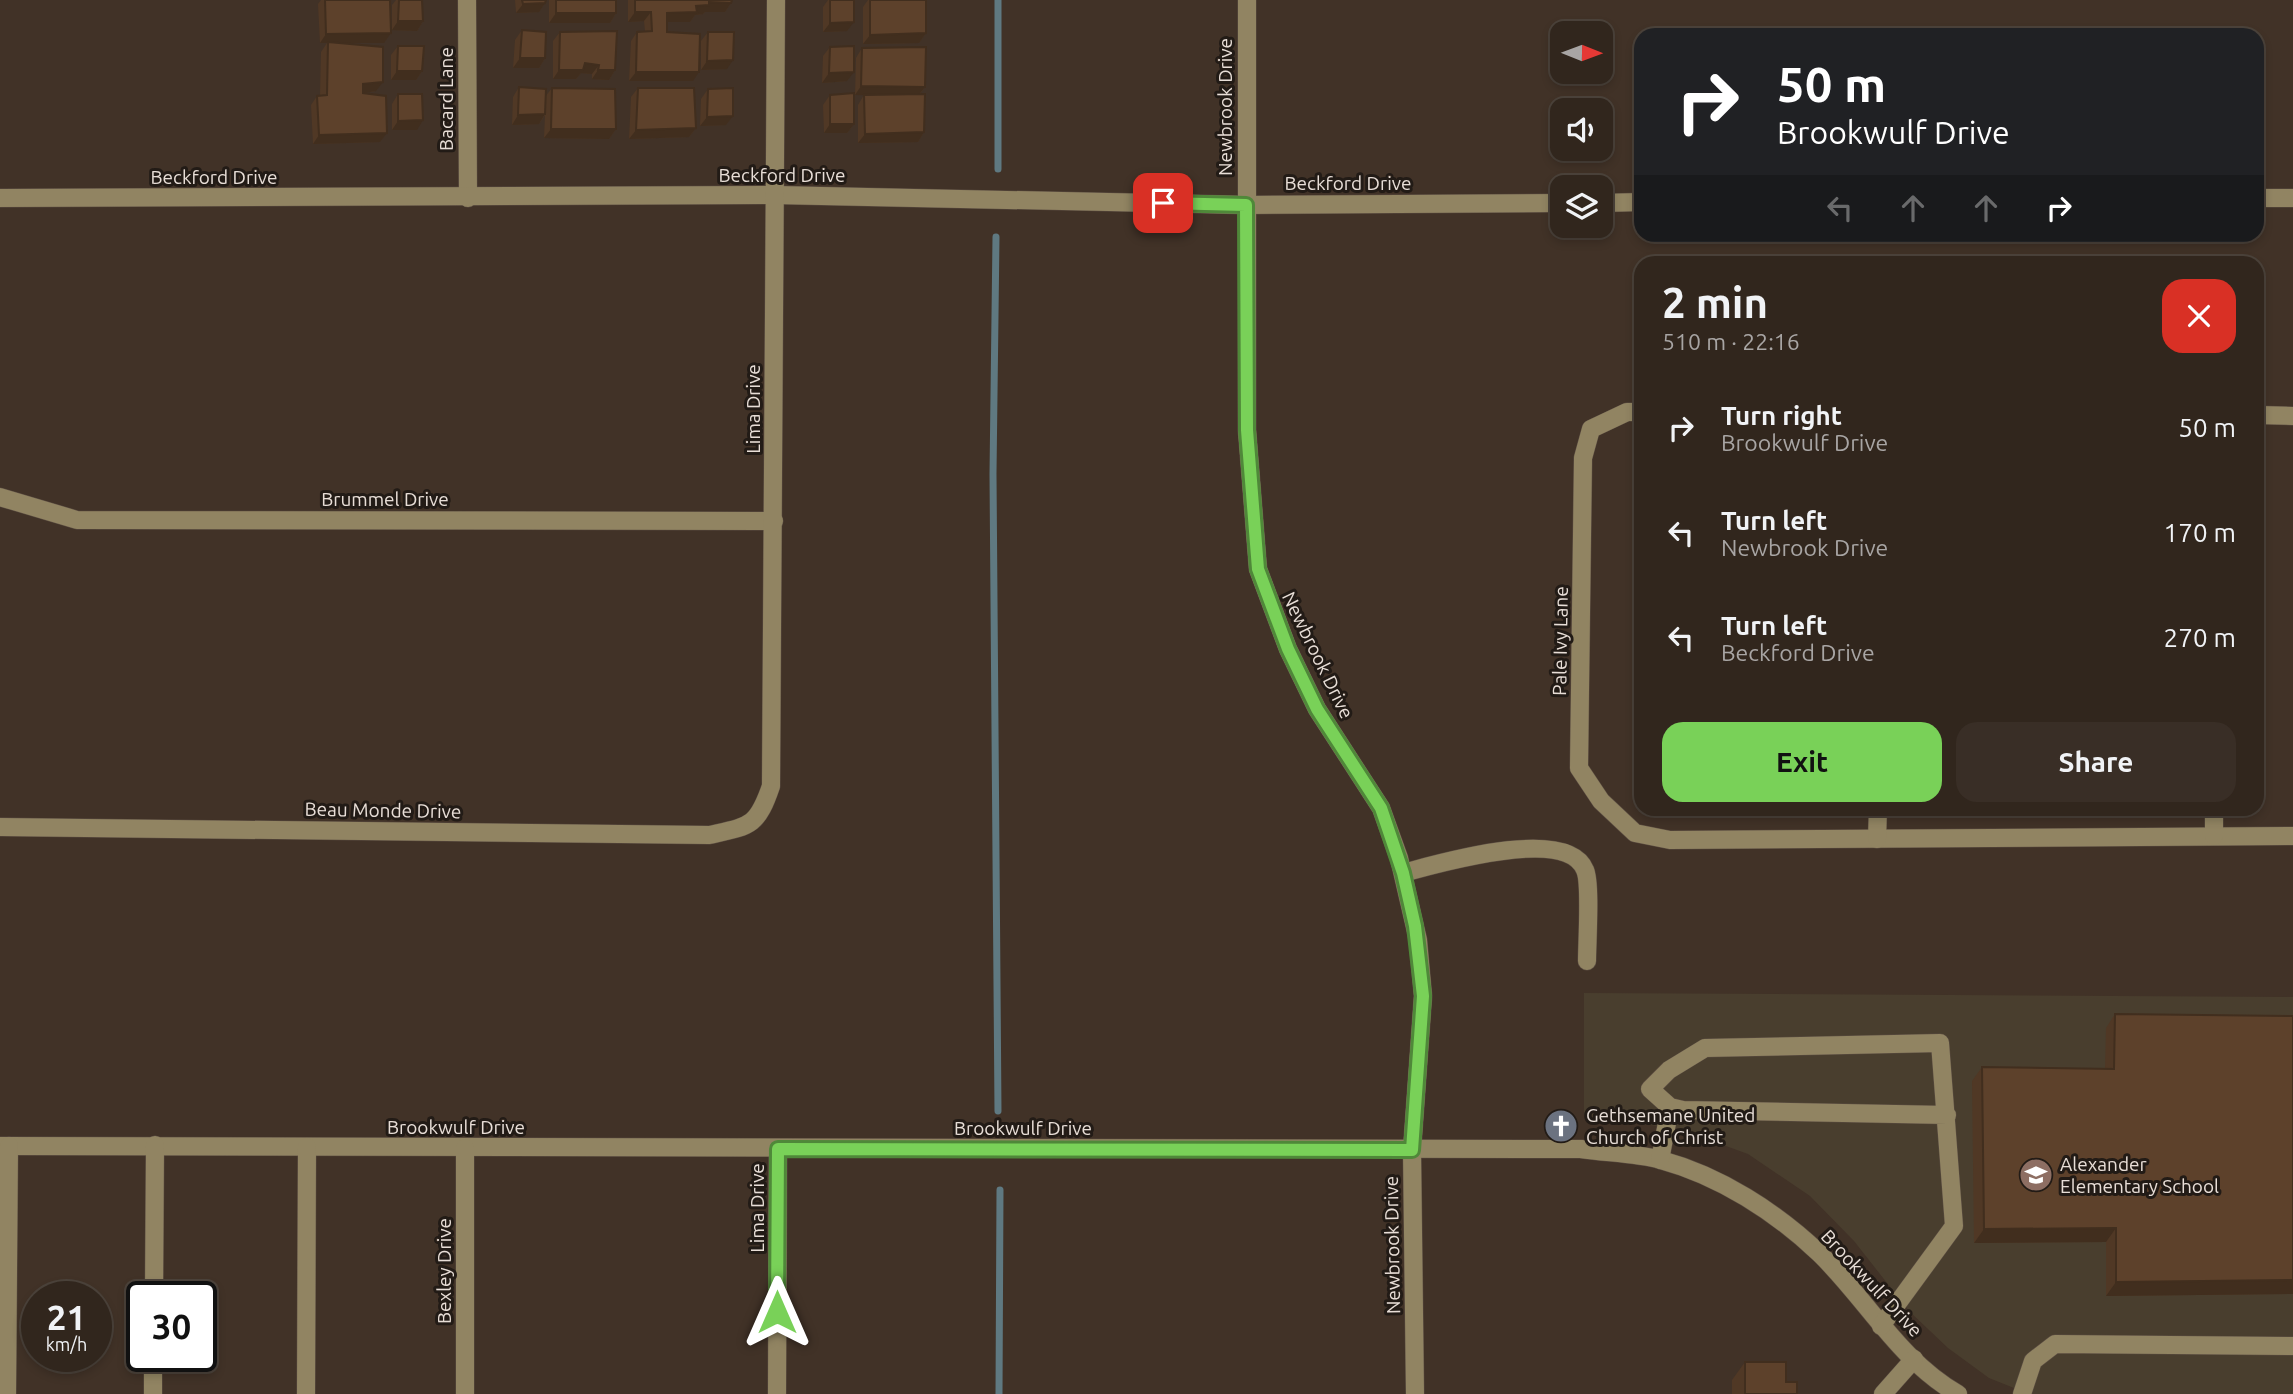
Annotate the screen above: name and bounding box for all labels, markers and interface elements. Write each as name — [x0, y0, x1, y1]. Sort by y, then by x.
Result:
north arrow — [1550, 21, 1614, 84]
map controls — [1550, 21, 1613, 238]
street label: Newbrook Drive — [1214, 38, 1236, 176]
street label: Bacard Lane — [435, 47, 457, 151]
icon: right — [1662, 56, 1753, 147]
text: 50 m — [1777, 56, 1886, 111]
button: sound — [1550, 98, 1613, 161]
text: Brookwulf Drive — [1777, 114, 2010, 150]
street label: Beckford Drive — [719, 164, 845, 186]
street label: Beckford Drive — [151, 166, 277, 188]
street label: Beckford Drive — [1285, 172, 1411, 194]
pin — [1133, 173, 1193, 233]
button: layers — [1550, 175, 1613, 238]
icon: arrive — [1144, 184, 1182, 222]
icon: left — [1821, 189, 1859, 227]
icon: ahead — [1894, 189, 1932, 227]
icon: ahead — [1967, 189, 2005, 227]
icon: right — [2040, 189, 2078, 227]
text: 2 min — [1662, 279, 1768, 326]
button: close — [2162, 279, 2236, 353]
text: 510 m · 22:16 — [1662, 329, 1800, 354]
street label: Lima Drive — [742, 364, 764, 454]
text: Turn right — [1721, 401, 1842, 430]
icon: right — [1662, 409, 1700, 447]
text: 50 m — [2178, 413, 2236, 442]
text: Brookwulf Drive — [1721, 430, 1888, 455]
street label: Brummel Drive — [321, 488, 449, 510]
text: Turn left — [1721, 506, 1827, 535]
icon: left — [1662, 514, 1700, 552]
text: 170 m — [2164, 518, 2236, 547]
text: Newbrook Drive — [1721, 535, 1888, 560]
street label: Pale Ivy Lane — [1548, 586, 1572, 696]
street label: Newbrook Drive — [1278, 588, 1358, 722]
text: Turn left — [1721, 611, 1827, 640]
icon: left — [1662, 619, 1700, 657]
text: 270 m — [2164, 623, 2236, 652]
text: Beckford Drive — [1721, 640, 1875, 665]
button: Exit — [1662, 722, 1942, 802]
button: Share — [1956, 722, 2236, 802]
street label: Beau Monde Drive — [304, 798, 462, 822]
place label: Gethsemane United Church of Christ — [1586, 1104, 1755, 1148]
church icon: Gethsemane United Church of Christ — [1542, 1107, 1580, 1145]
street label: Brookwulf Drive — [387, 1116, 525, 1138]
street label: Brookwulf Drive — [954, 1117, 1092, 1139]
place label: Alexander Elementary School — [2060, 1153, 2219, 1197]
school or university icon: Alexander Elementary School — [2017, 1156, 2055, 1194]
street label: Lima Drive — [746, 1163, 768, 1253]
street label: Newbrook Drive — [1380, 1176, 1404, 1314]
street label: Bexley Drive — [433, 1218, 455, 1324]
street label: Brookwulf Drive — [1817, 1225, 1927, 1341]
position arrow — [740, 1275, 814, 1349]
speed limit sign: 30 — [126, 1281, 217, 1372]
text: 21 — [47, 1297, 86, 1337]
text: km/h — [46, 1334, 87, 1354]

